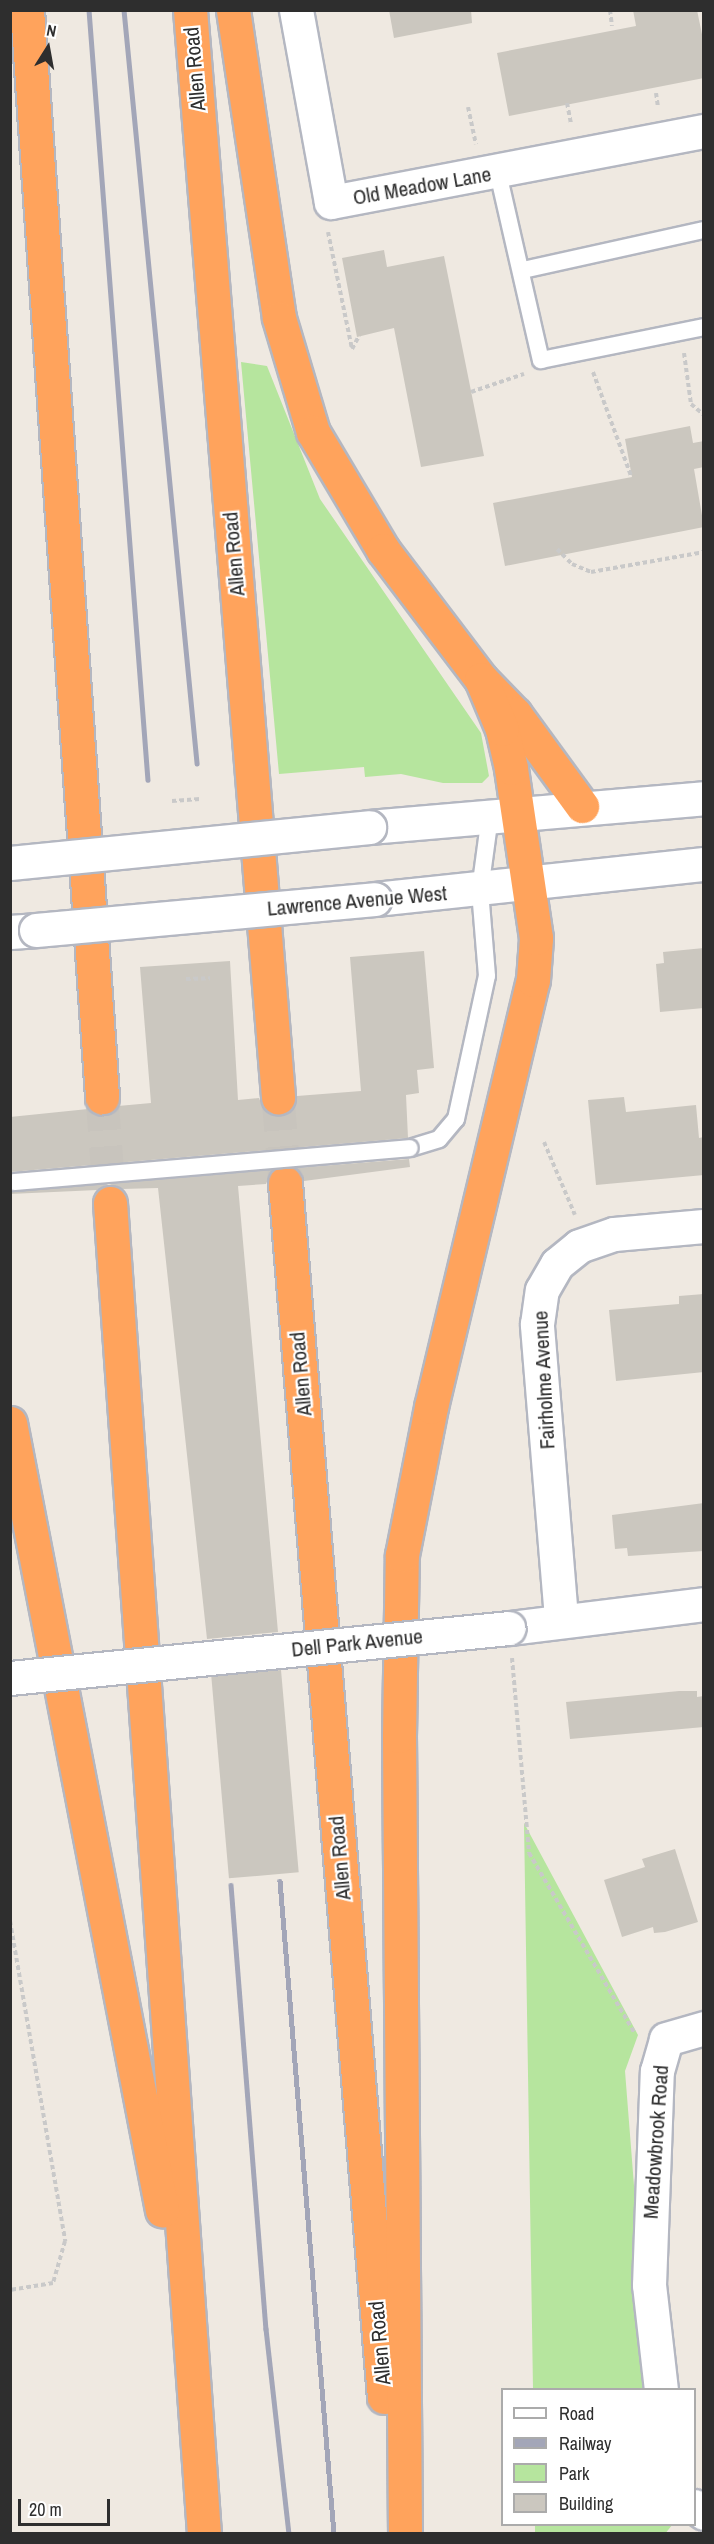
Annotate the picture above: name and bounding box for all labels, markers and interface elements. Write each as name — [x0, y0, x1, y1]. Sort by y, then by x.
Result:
north arrow — [18, 18, 78, 78]
text: N — [45, 19, 58, 42]
street label: Allen Road — [179, 26, 211, 112]
street label: Old Meadow Lane — [351, 161, 493, 211]
street label: Allen Road — [218, 511, 250, 597]
street label: Lawrence Avenue West — [266, 881, 448, 921]
street label: Fairholme Avenue — [528, 1310, 560, 1450]
street label: Allen Road — [285, 1331, 317, 1417]
street label: Dell Park Avenue — [290, 1624, 424, 1662]
street label: Allen Road — [324, 1815, 356, 1901]
street label: Meadowbrook Road — [638, 2064, 674, 2220]
street label: Allen Road — [364, 2300, 396, 2386]
legend — [501, 2388, 696, 2526]
text: Road — [559, 2401, 594, 2426]
text: Railway — [559, 2431, 612, 2456]
text: Park — [559, 2461, 589, 2486]
scale bar — [21, 2487, 112, 2525]
text: Building — [559, 2491, 613, 2516]
text: 20 m — [29, 2497, 62, 2522]

